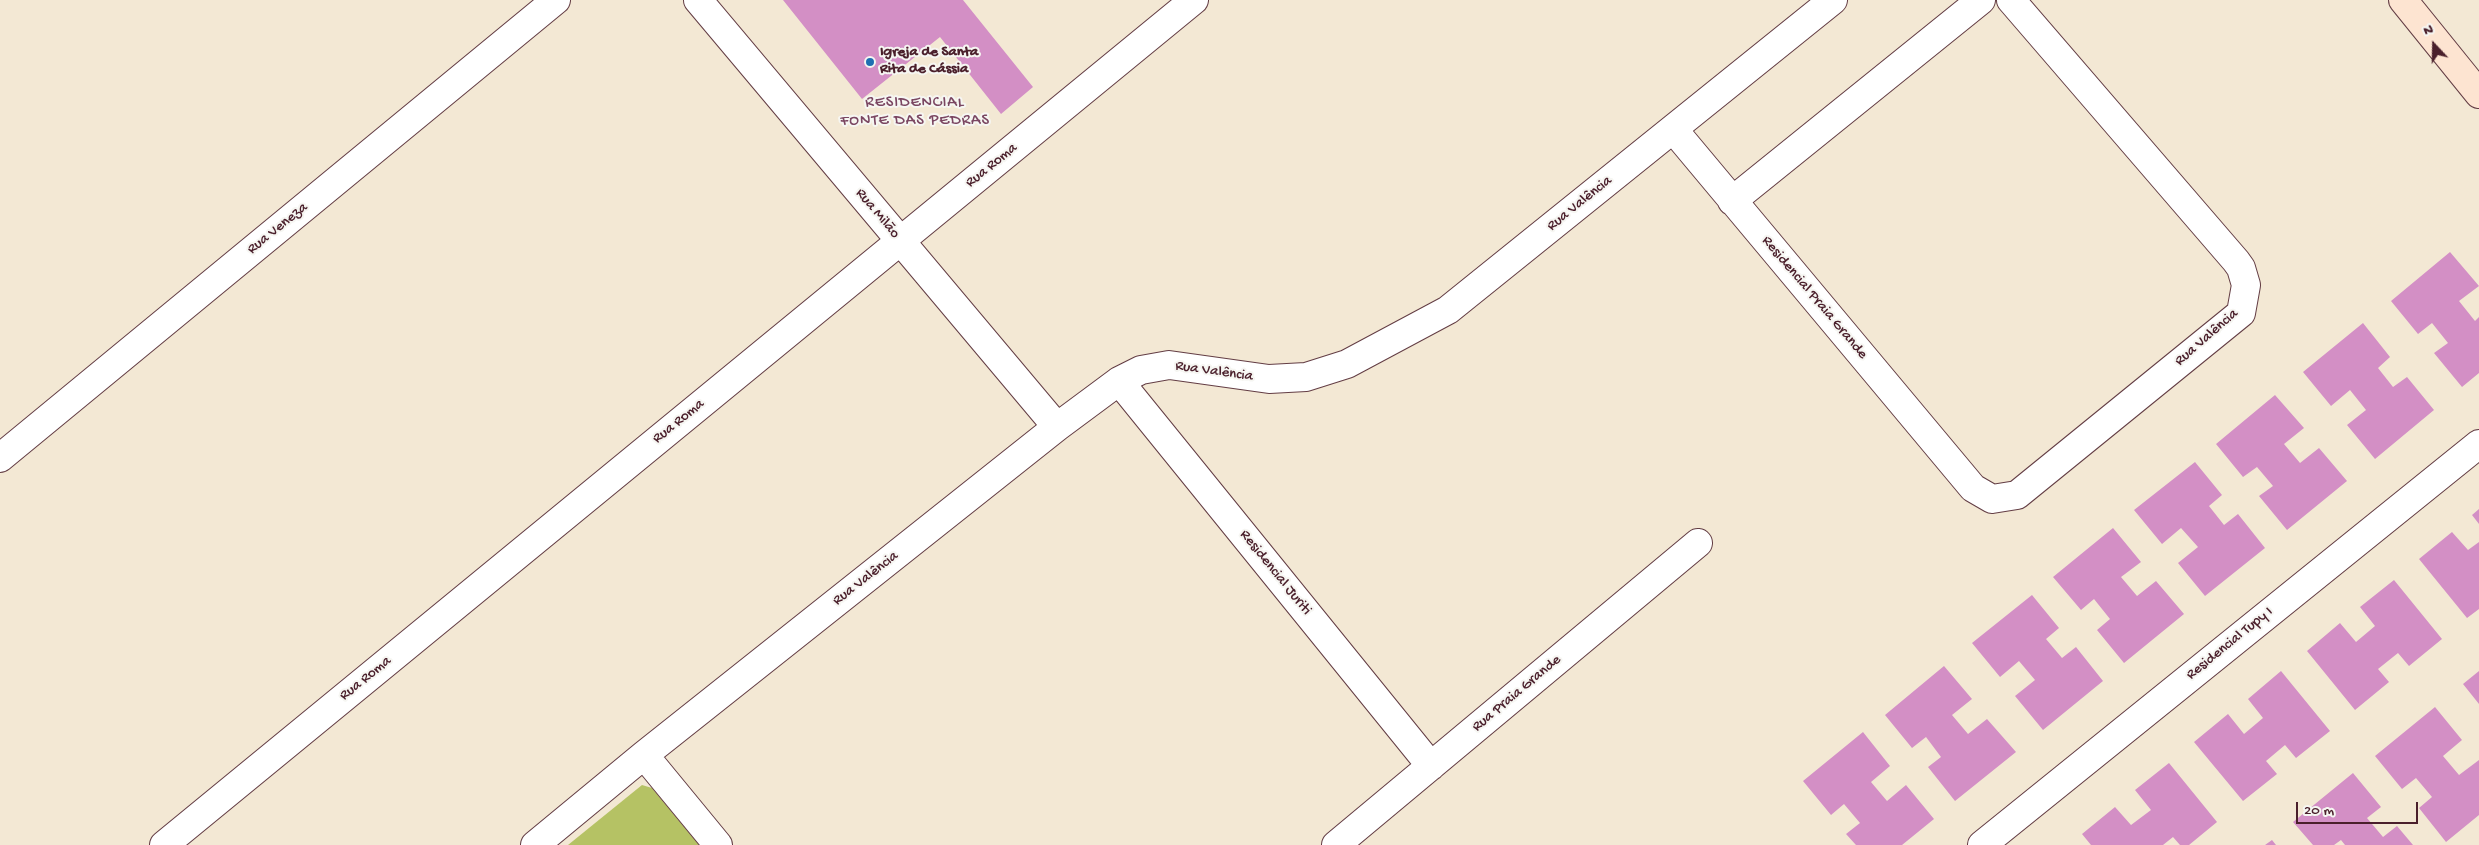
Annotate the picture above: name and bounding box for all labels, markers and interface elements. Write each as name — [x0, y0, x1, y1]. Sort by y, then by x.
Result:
north arrow — [2409, 20, 2459, 70]
text: N — [2421, 21, 2436, 40]
place label: Igreja de Santa Rita de Cássia — [880, 44, 978, 79]
marker: Igreja de Santa Rita de Cássia — [864, 56, 876, 68]
district label: RESIDENCIAL FONTE DAS PEDRAS — [838, 94, 992, 132]
street label: Rua Roma — [962, 140, 1022, 192]
street label: Rua Valência — [1544, 172, 1616, 236]
street label: Rua Milão — [851, 185, 903, 243]
street label: Rua Veneza — [244, 199, 312, 259]
street label: Residencial Praia Grande — [1757, 233, 1871, 363]
street label: Rua Valência — [2172, 306, 2242, 370]
street label: Rua Valência — [1174, 358, 1254, 386]
street label: Rua Roma — [649, 396, 709, 448]
street label: Residencial Juriti — [1235, 527, 1315, 619]
street label: Rua Valência — [830, 548, 902, 610]
street label: Residencial Tupy I — [2183, 604, 2277, 684]
street label: Rua Praia Grande — [1469, 652, 1565, 736]
street label: Rua Roma — [336, 653, 396, 705]
scale bar — [2299, 792, 2422, 824]
text: 20 m — [2304, 802, 2334, 820]

